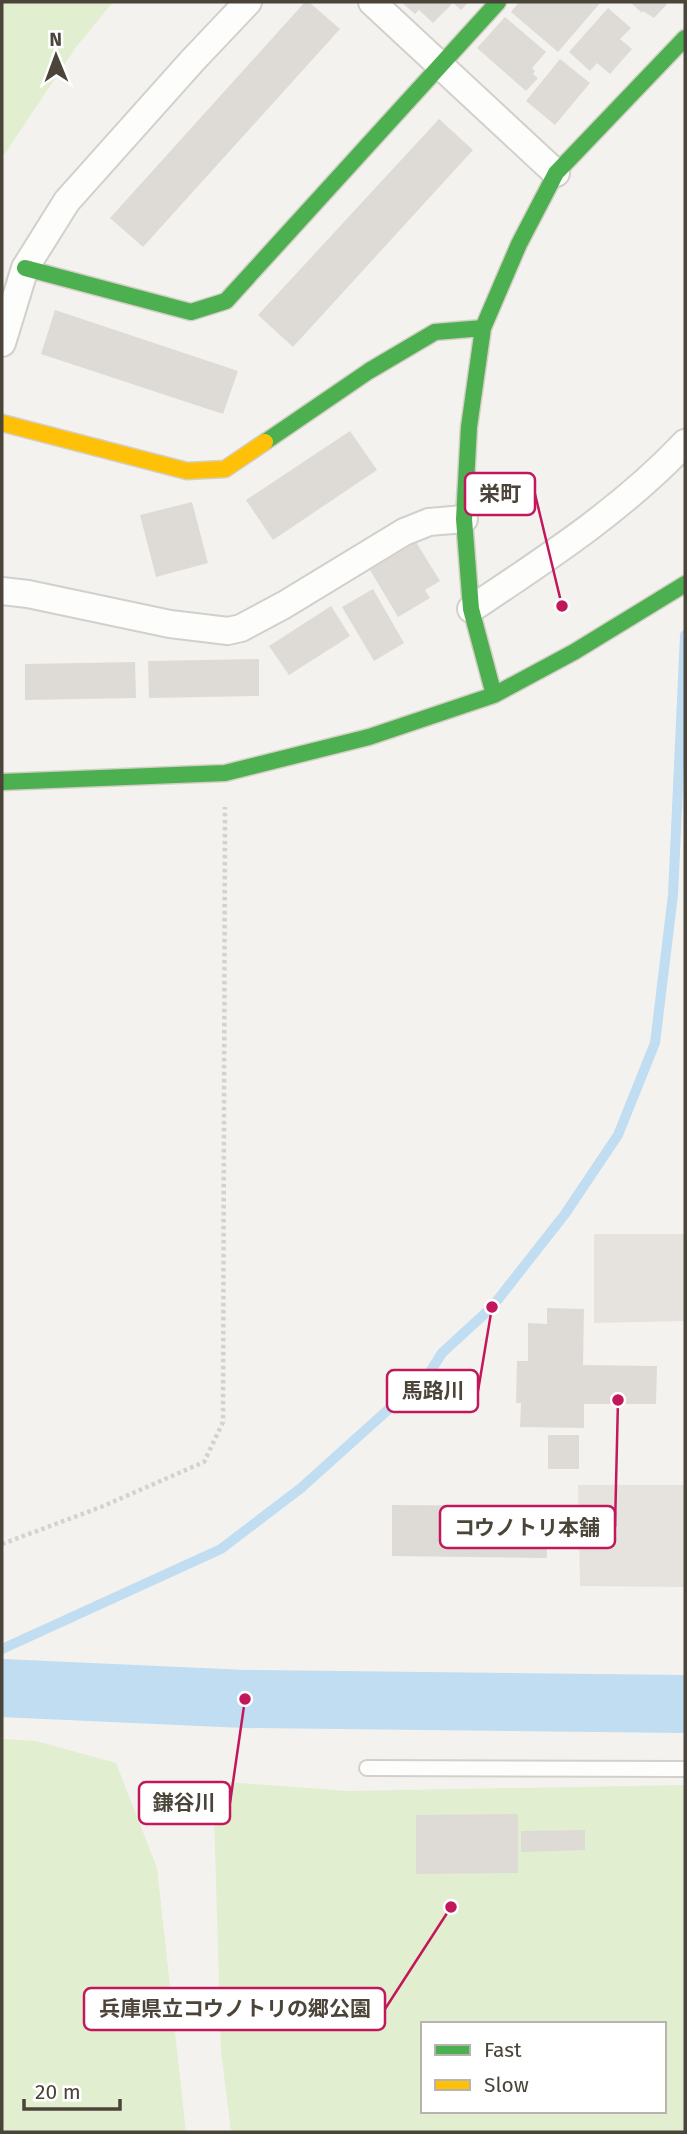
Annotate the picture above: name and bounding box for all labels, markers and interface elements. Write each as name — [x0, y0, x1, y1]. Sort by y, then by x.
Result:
north arrow — [21, 21, 91, 91]
text: N — [49, 28, 62, 51]
callout: 栄町 — [465, 473, 535, 515]
text: 栄町 — [479, 481, 521, 507]
callout: 馬路川 — [387, 1370, 478, 1412]
text: 馬路川 — [402, 1378, 465, 1404]
callout: コウノトリ本舗 — [440, 1506, 615, 1548]
text: コウノトリ本舗 — [454, 1515, 600, 1541]
callout: 鎌谷川 — [139, 1782, 230, 1824]
text: 鎌谷川 — [153, 1790, 216, 1816]
callout: 兵庫県立コウノトリの郷公園 — [84, 1988, 385, 2030]
text: 兵庫県立コウノトリの郷公園 — [99, 1996, 371, 2022]
legend — [421, 2022, 666, 2113]
text: Fast — [484, 2037, 522, 2063]
scale bar — [24, 2068, 121, 2112]
text: Slow — [484, 2072, 529, 2098]
text: 20 m — [35, 2079, 81, 2105]

